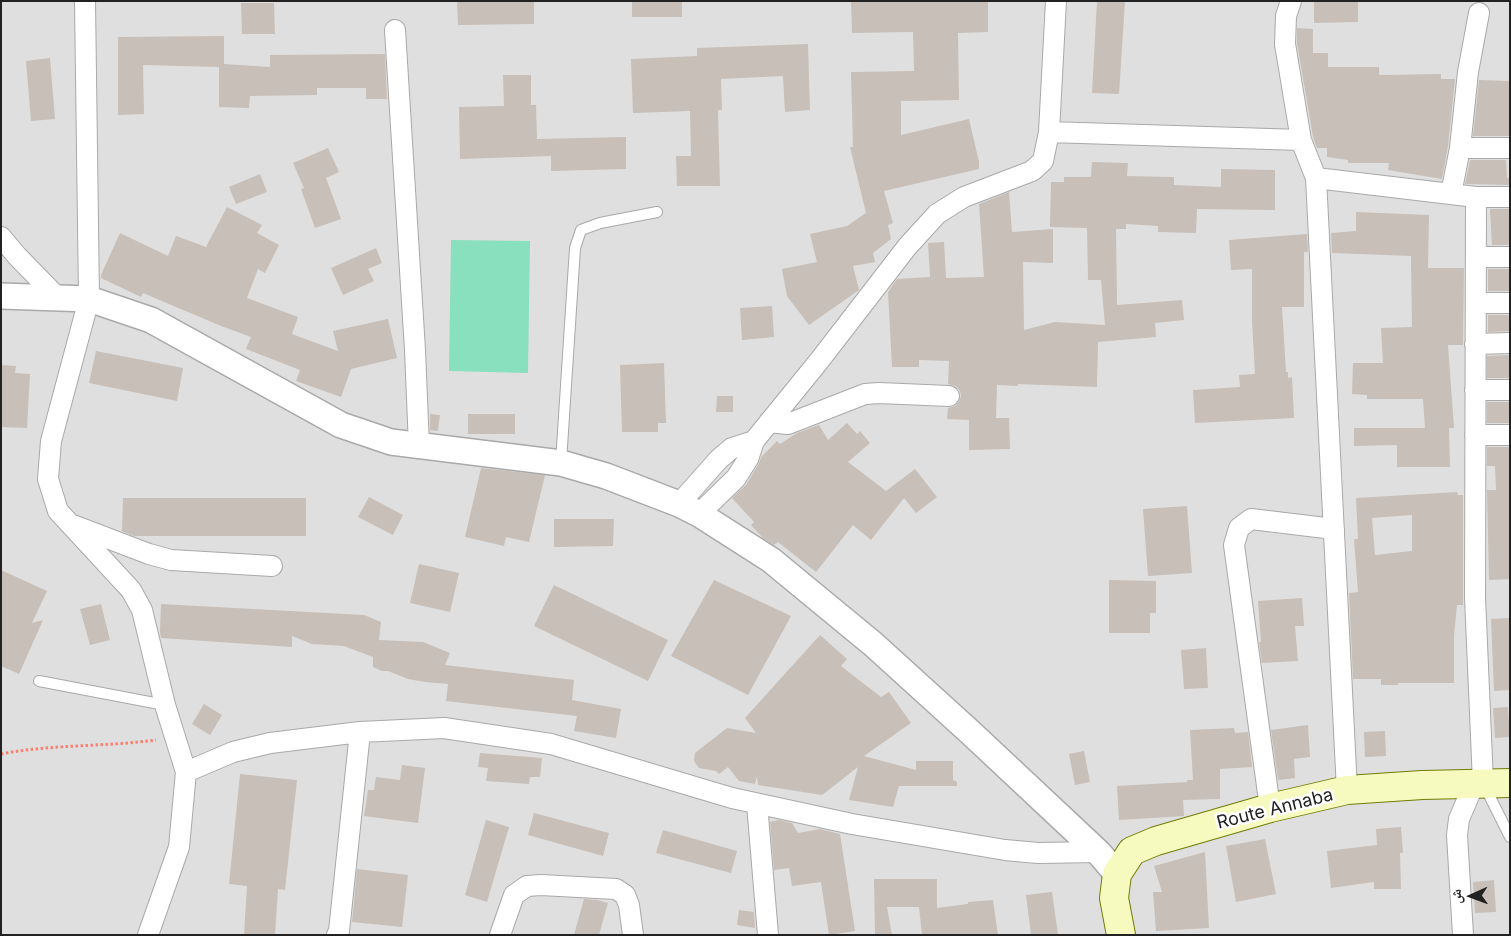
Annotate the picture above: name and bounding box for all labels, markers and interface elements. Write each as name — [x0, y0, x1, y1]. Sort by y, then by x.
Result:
street label: Route Annaba — [1215, 784, 1335, 834]
north arrow — [1446, 871, 1496, 921]
text: ش — [1447, 889, 1464, 904]

